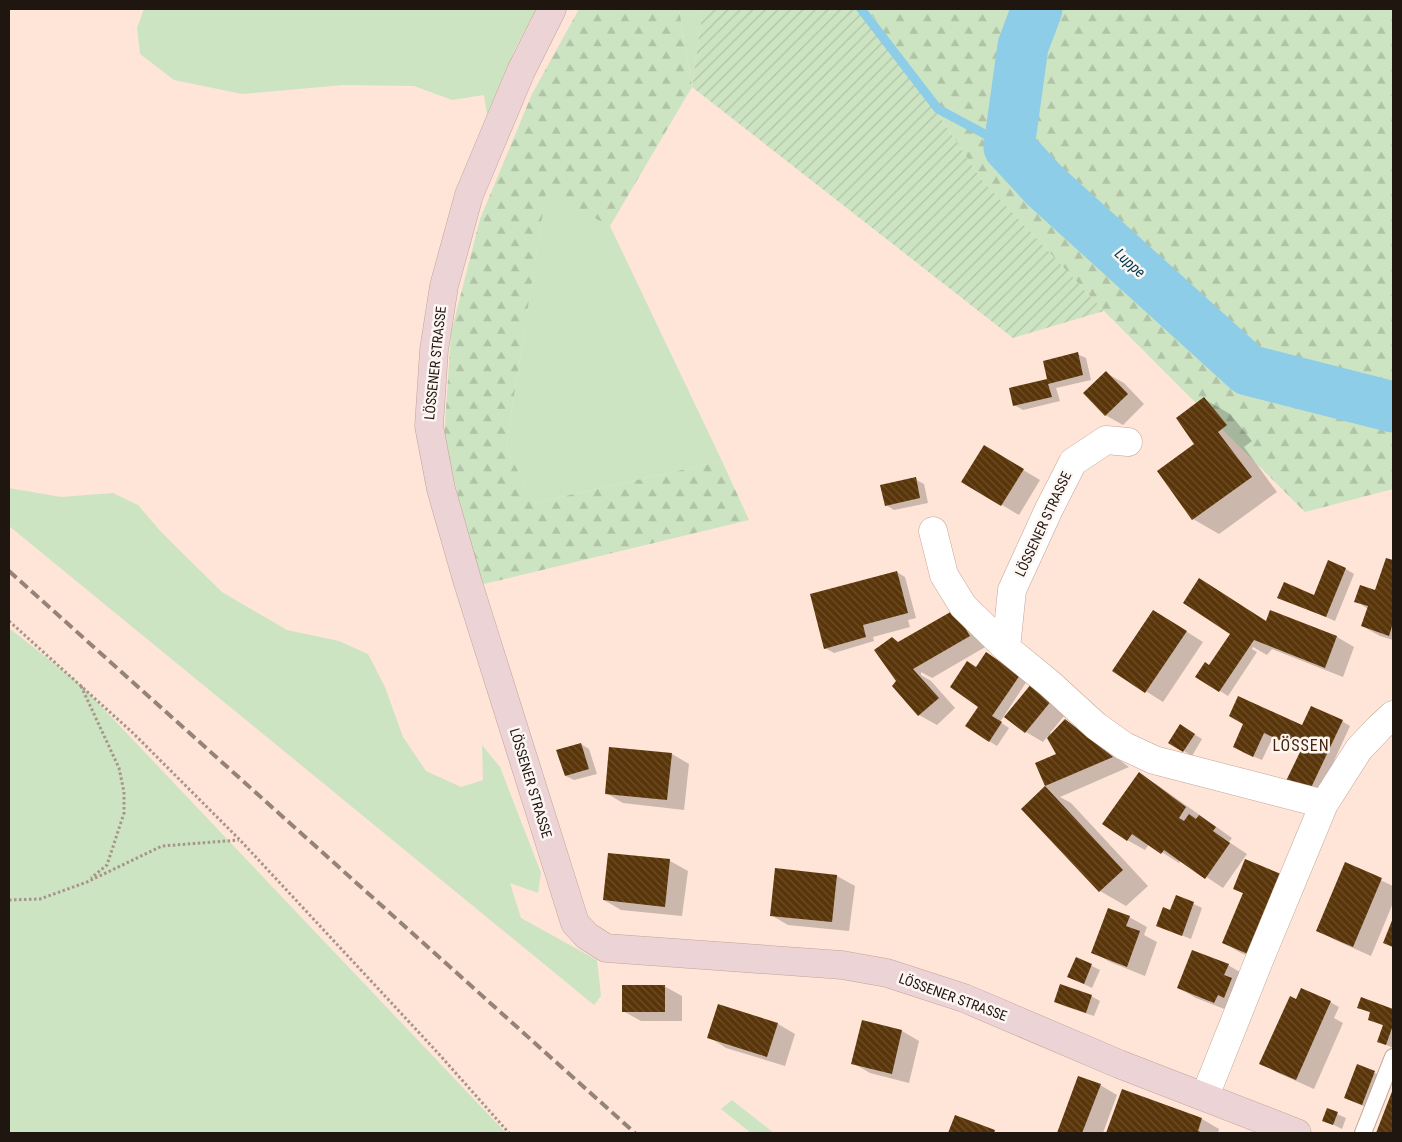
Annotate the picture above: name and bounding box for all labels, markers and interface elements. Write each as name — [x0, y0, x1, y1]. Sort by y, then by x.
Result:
water label: Luppe — [1111, 245, 1149, 281]
street label: LÖSSENER STRASSE — [421, 305, 449, 420]
street label: LÖSSENER STRASSE — [1012, 469, 1074, 579]
street label: LÖSSENER STRASSE — [507, 726, 555, 840]
district label: LÖSSEN — [1272, 736, 1330, 755]
street label: LÖSSENER STRASSE — [897, 970, 1009, 1024]

